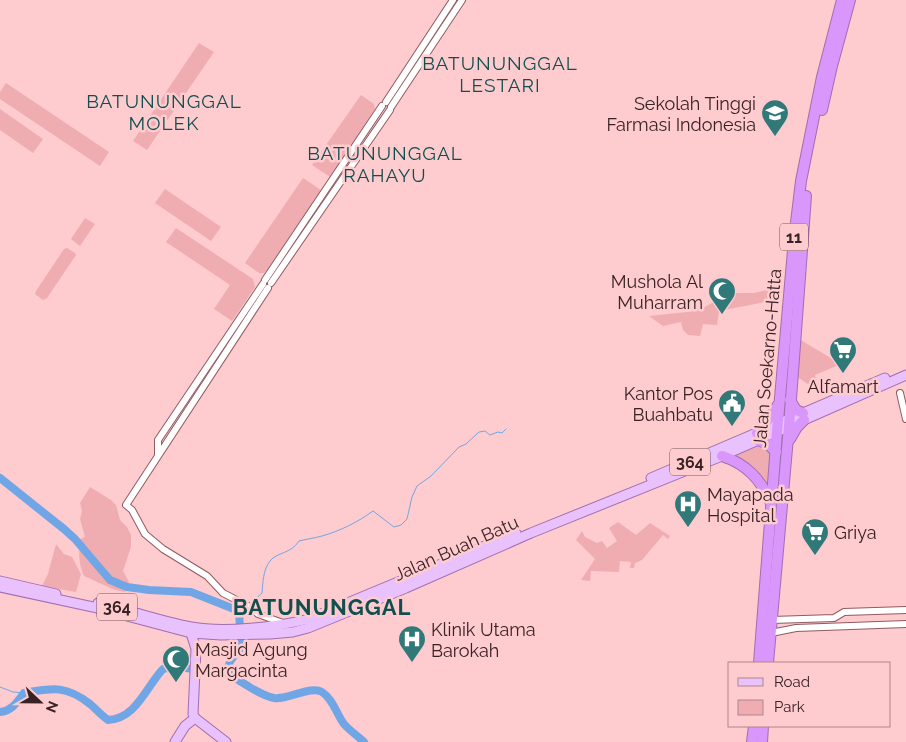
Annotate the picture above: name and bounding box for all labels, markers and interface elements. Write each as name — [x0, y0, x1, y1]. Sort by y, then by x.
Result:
district label: BATUNUNGGAL LESTARI — [422, 52, 578, 96]
district label: BATUNUNGGAL MOLEK — [86, 90, 242, 134]
place label: Sekolah Tinggi Farmasi Indonesia — [607, 93, 756, 135]
school or university icon: Sekolah Tinggi Farmasi Indonesia — [760, 98, 790, 137]
district label: BATUNUNGGAL RAHAYU — [307, 142, 463, 186]
road number: 11 — [780, 223, 808, 250]
street label: Jalan Soekarno-Hatta — [749, 268, 785, 448]
place label: Mushola Al Muharram — [611, 271, 703, 313]
mosque icon: Mushola Al Muharram — [707, 276, 737, 315]
supermarket icon: Alfamart — [828, 335, 858, 374]
place label: Alfamart — [807, 376, 879, 397]
place label: Kantor Pos Buahbatu — [624, 383, 713, 425]
public building icon: Kantor Pos Buahbatu — [717, 388, 747, 427]
road number: 364 — [670, 448, 710, 476]
place label: Mayapada Hospital — [707, 484, 793, 526]
hospital icon: Mayapada Hospital — [673, 489, 703, 528]
street label: Jalan Buah Batu — [390, 511, 522, 585]
supermarket icon: Griya — [800, 517, 830, 556]
place label: Griya — [834, 522, 876, 543]
road number: 364 — [97, 594, 137, 620]
district label: BATUNUNGGAL — [233, 594, 411, 620]
place label: Klinik Utama Barokah — [431, 619, 536, 661]
hospital icon: Klinik Utama Barokah — [397, 624, 427, 663]
place label: Masjid Agung Margacinta — [195, 639, 308, 681]
mosque icon: Masjid Agung Margacinta — [161, 644, 191, 683]
legend — [728, 662, 891, 727]
text: Road — [774, 673, 810, 691]
north arrow — [15, 677, 65, 727]
text: Park — [774, 698, 805, 716]
text: N — [43, 699, 61, 715]

